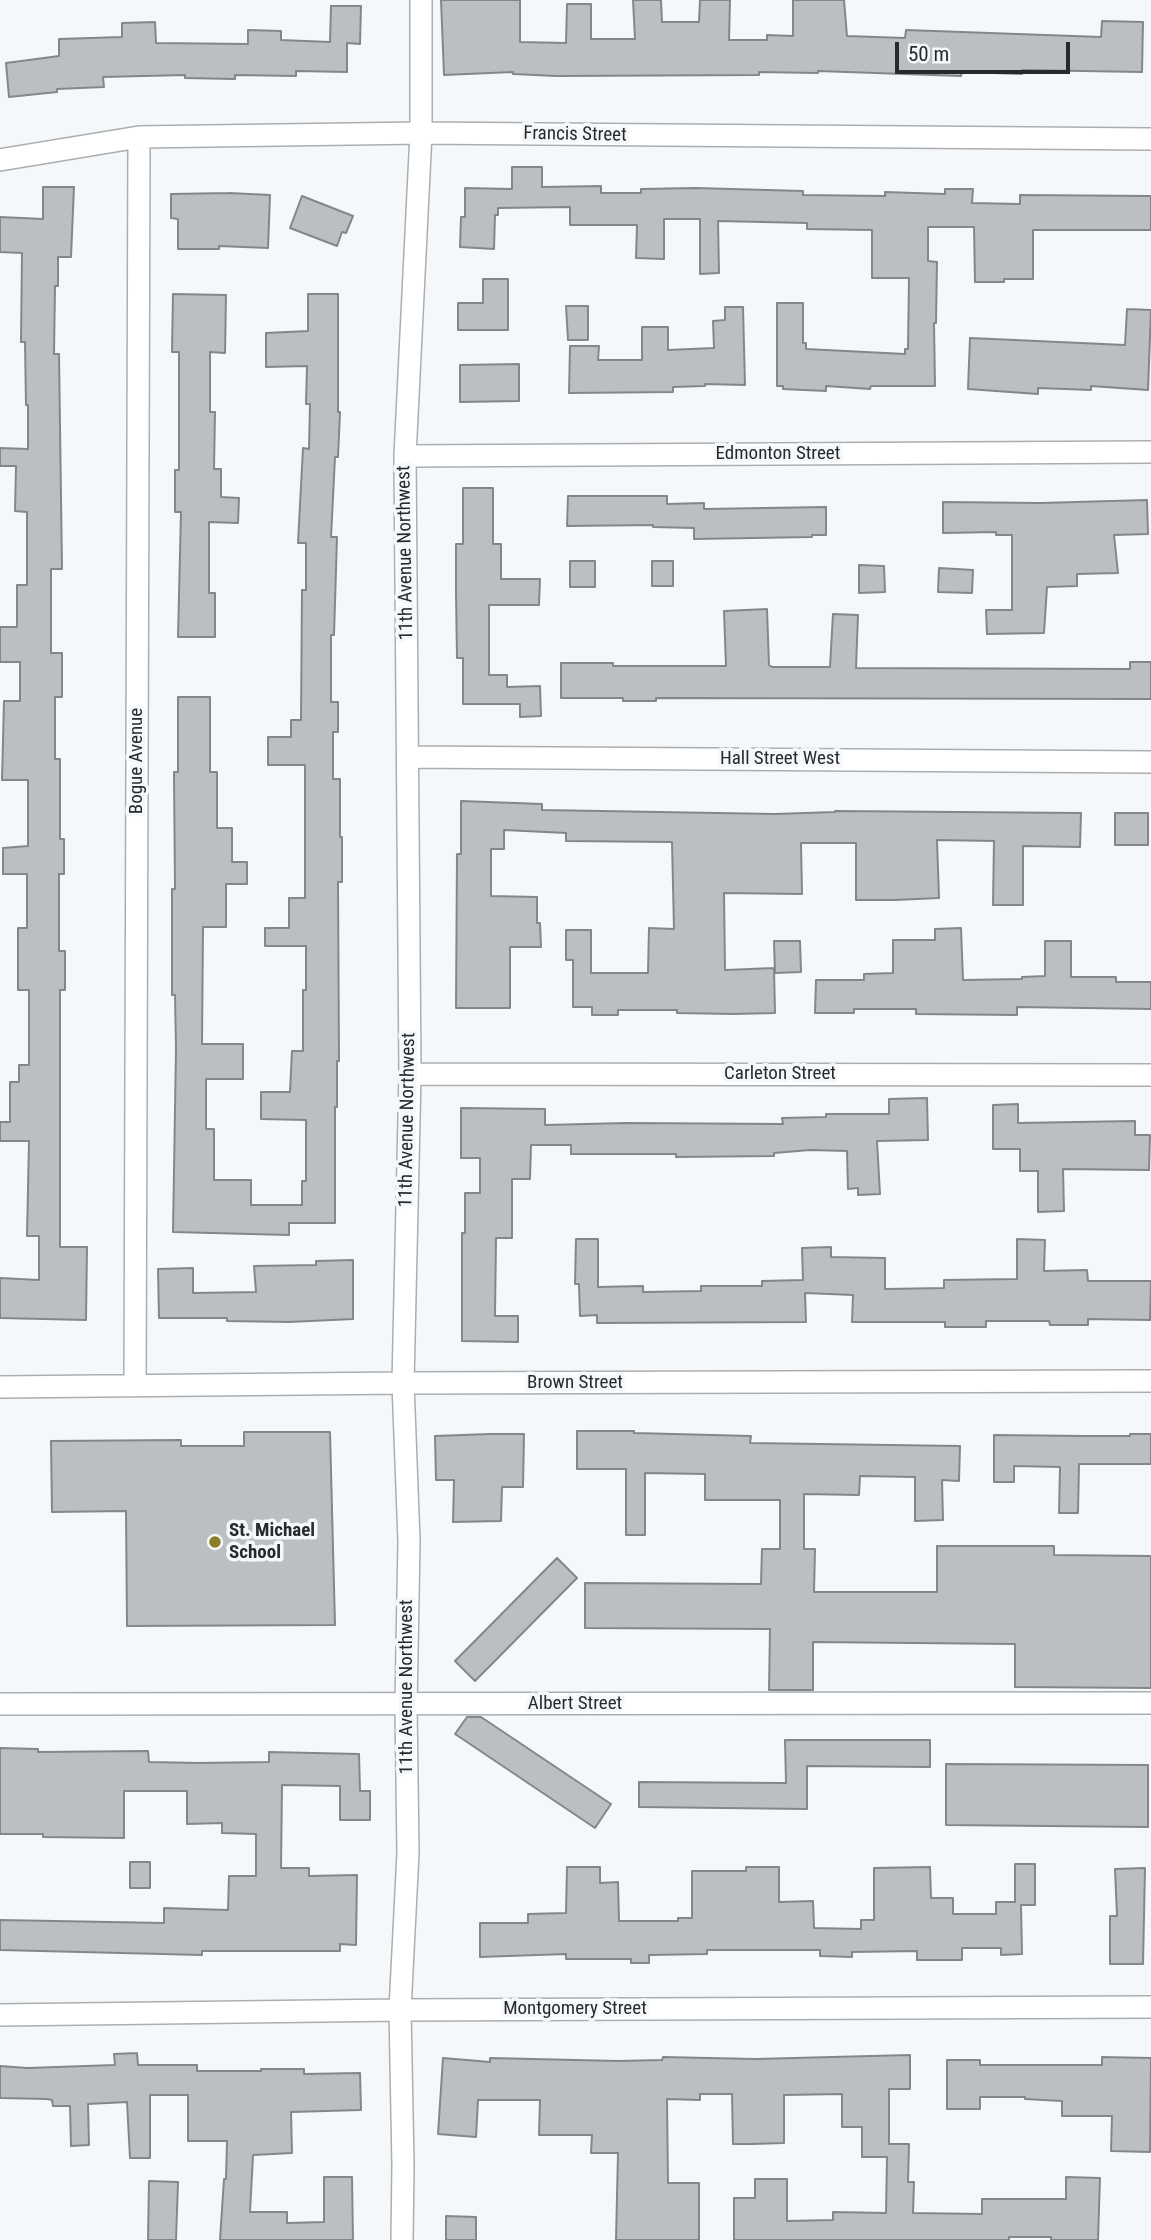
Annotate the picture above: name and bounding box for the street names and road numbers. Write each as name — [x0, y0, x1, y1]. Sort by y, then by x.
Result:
street label: Francis Street — [523, 123, 627, 147]
street label: Edmonton Street — [716, 443, 840, 465]
street label: 11th Avenue Northwest — [393, 465, 419, 641]
street label: Bogue Avenue — [126, 708, 148, 814]
street label: Hall Street West — [720, 748, 840, 770]
street label: 11th Avenue Northwest — [395, 1032, 421, 1208]
street label: Carleton Street — [724, 1063, 836, 1085]
street label: Brown Street — [527, 1372, 623, 1394]
street label: 11th Avenue Northwest — [396, 1600, 418, 1774]
street label: Albert Street — [528, 1693, 622, 1715]
street label: Montgomery Street — [503, 1998, 647, 2020]

